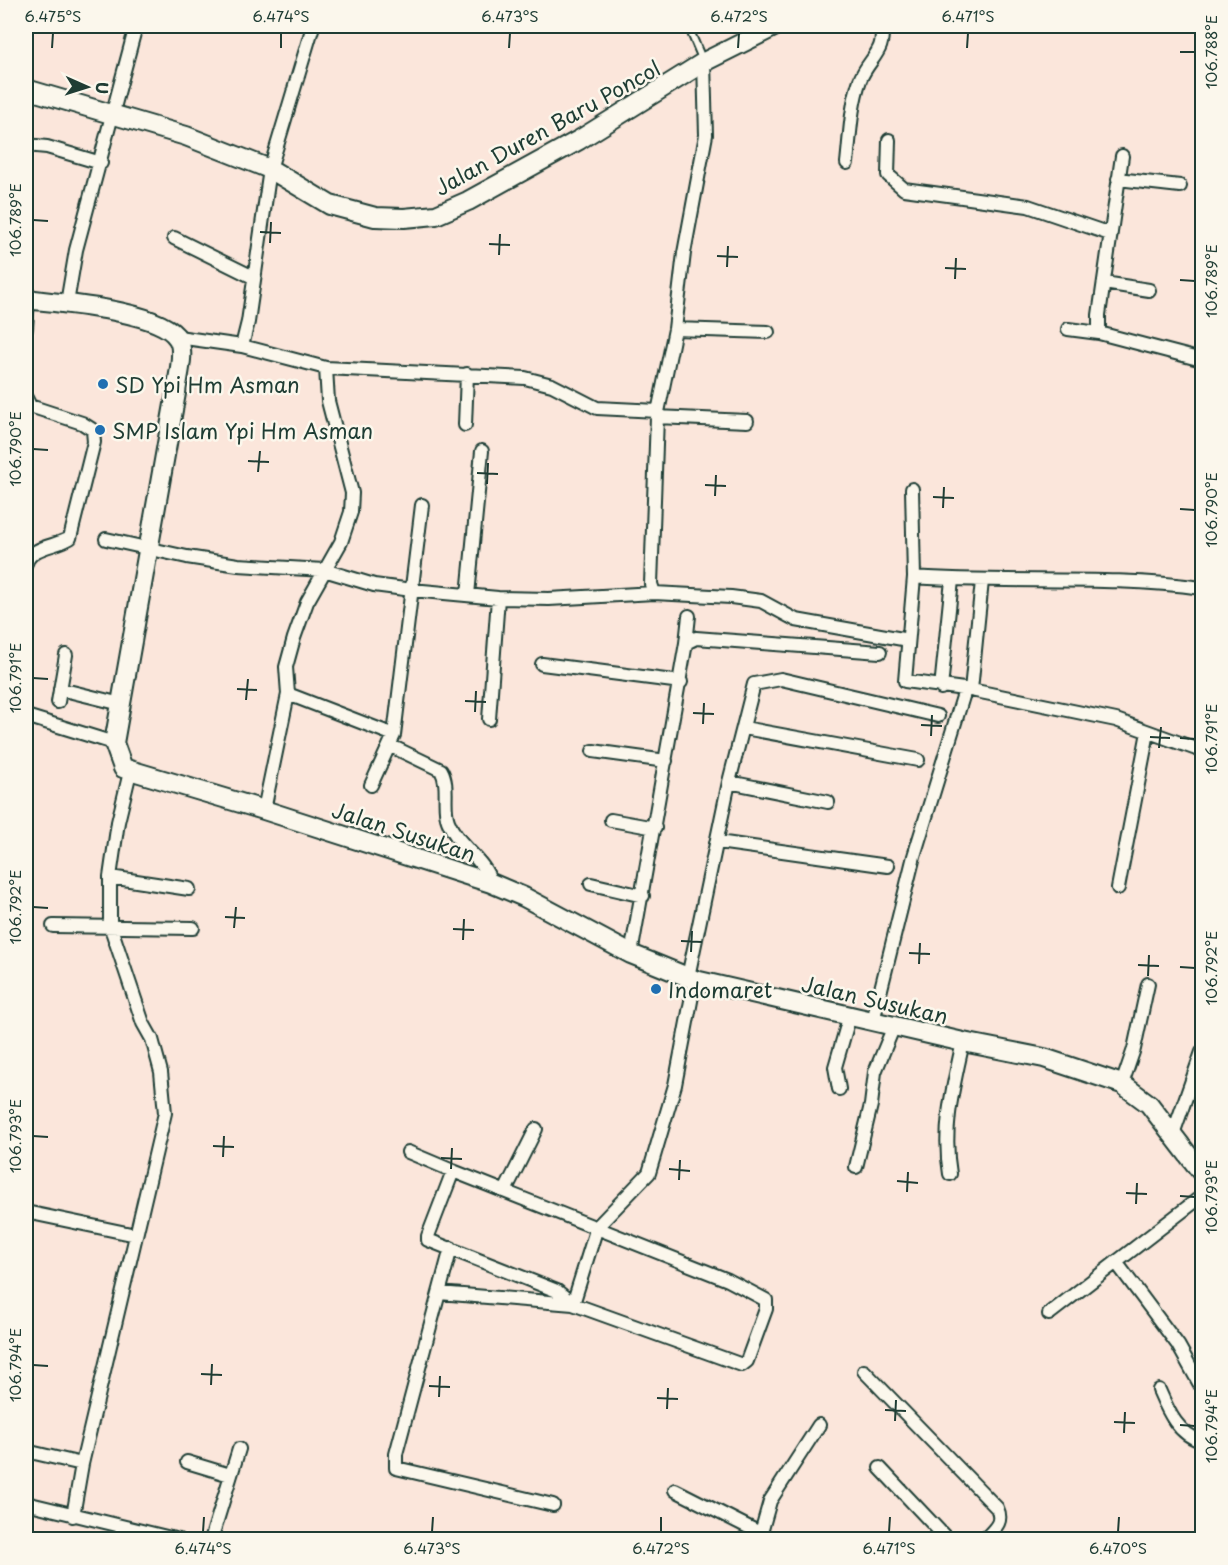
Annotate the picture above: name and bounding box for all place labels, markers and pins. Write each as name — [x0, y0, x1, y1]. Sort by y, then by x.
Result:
place label: SD Ypi Hm Asman — [115, 368, 300, 400]
marker: SD Ypi Hm Asman — [96, 377, 110, 391]
place label: SMP Islam Ypi Hm Asman — [112, 414, 373, 446]
marker: SMP Islam Ypi Hm Asman — [93, 423, 107, 437]
place label: Indomaret — [668, 973, 772, 1005]
marker: Indomaret — [649, 982, 663, 996]

